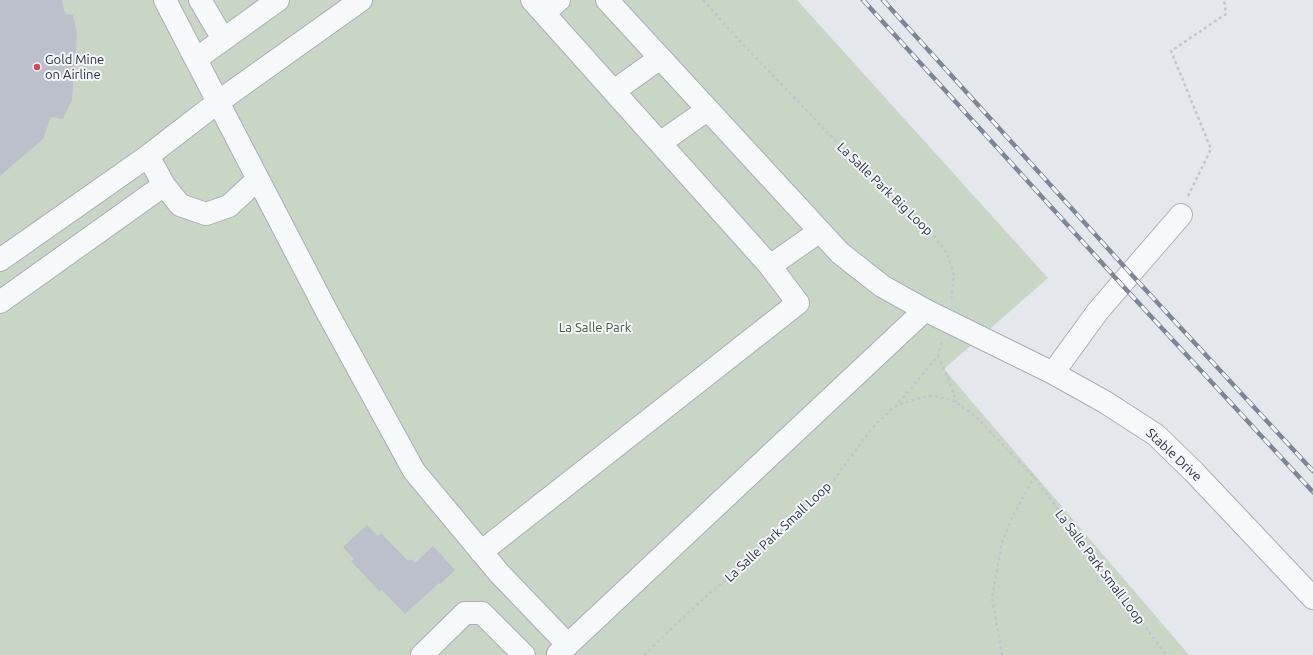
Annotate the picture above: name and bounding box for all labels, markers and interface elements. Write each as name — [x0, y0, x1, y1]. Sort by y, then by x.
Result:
place label: Gold Mine on Airline — [45, 52, 104, 83]
marker: Gold Mine on Airline — [32, 62, 42, 72]
street label: La Salle Park Big Loop — [834, 139, 936, 239]
park label: La Salle Park — [559, 320, 631, 336]
street label: Stable Drive — [1143, 425, 1205, 485]
street label: La Salle Park Small Loop — [722, 479, 834, 585]
street label: La Salle Park Small Loop — [1052, 507, 1148, 627]

